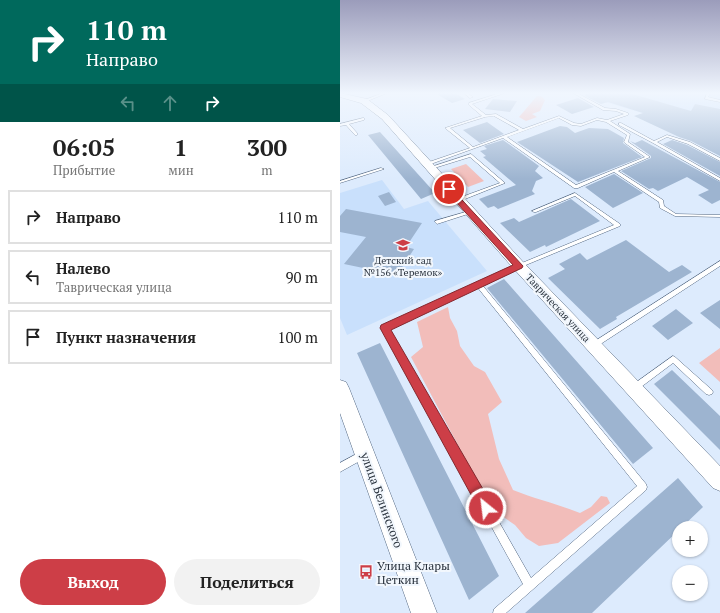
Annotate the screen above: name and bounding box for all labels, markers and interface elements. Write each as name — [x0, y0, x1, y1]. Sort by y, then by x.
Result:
text: 110 m — [86, 11, 167, 48]
icon: right — [20, 16, 72, 68]
text: Направо — [86, 47, 158, 71]
icon: left — [117, 92, 139, 114]
icon: ahead — [159, 92, 181, 114]
icon: right — [201, 92, 223, 114]
text: 06:05 — [53, 131, 115, 163]
text: 1 — [174, 131, 188, 163]
text: 300 — [246, 131, 287, 163]
text: Прибытие — [53, 161, 115, 179]
text: мин — [168, 161, 194, 179]
text: m — [261, 161, 272, 179]
pin — [432, 172, 466, 206]
icon: arrive — [438, 178, 460, 200]
icon: right — [22, 206, 44, 228]
text: Направо — [56, 207, 121, 227]
text: 110 m — [277, 207, 318, 227]
school or university icon: Детский сад №156 «Теремок» — [395, 237, 411, 253]
place label: Детский сад №156 «Теремок» — [364, 254, 443, 279]
text: Налево — [56, 258, 110, 278]
icon: left — [22, 266, 44, 288]
text: 90 m — [285, 267, 318, 287]
street label: Таврическая улица — [523, 271, 593, 345]
text: Таврическая улица — [56, 278, 172, 296]
icon: arrive — [22, 326, 44, 348]
text: Пункт назначения — [56, 327, 196, 347]
text: 100 m — [277, 327, 318, 347]
street label: улица Белинского — [357, 449, 406, 550]
position arrow — [465, 487, 507, 529]
map controls — [672, 521, 708, 601]
button: + — [672, 521, 708, 557]
place label: Улица Клары Цеткин — [377, 558, 450, 587]
button: Выход — [20, 559, 166, 605]
button: Поделиться — [174, 559, 320, 605]
bus stop icon: Улица Клары Цеткин — [358, 564, 374, 580]
button: − — [672, 565, 708, 601]

